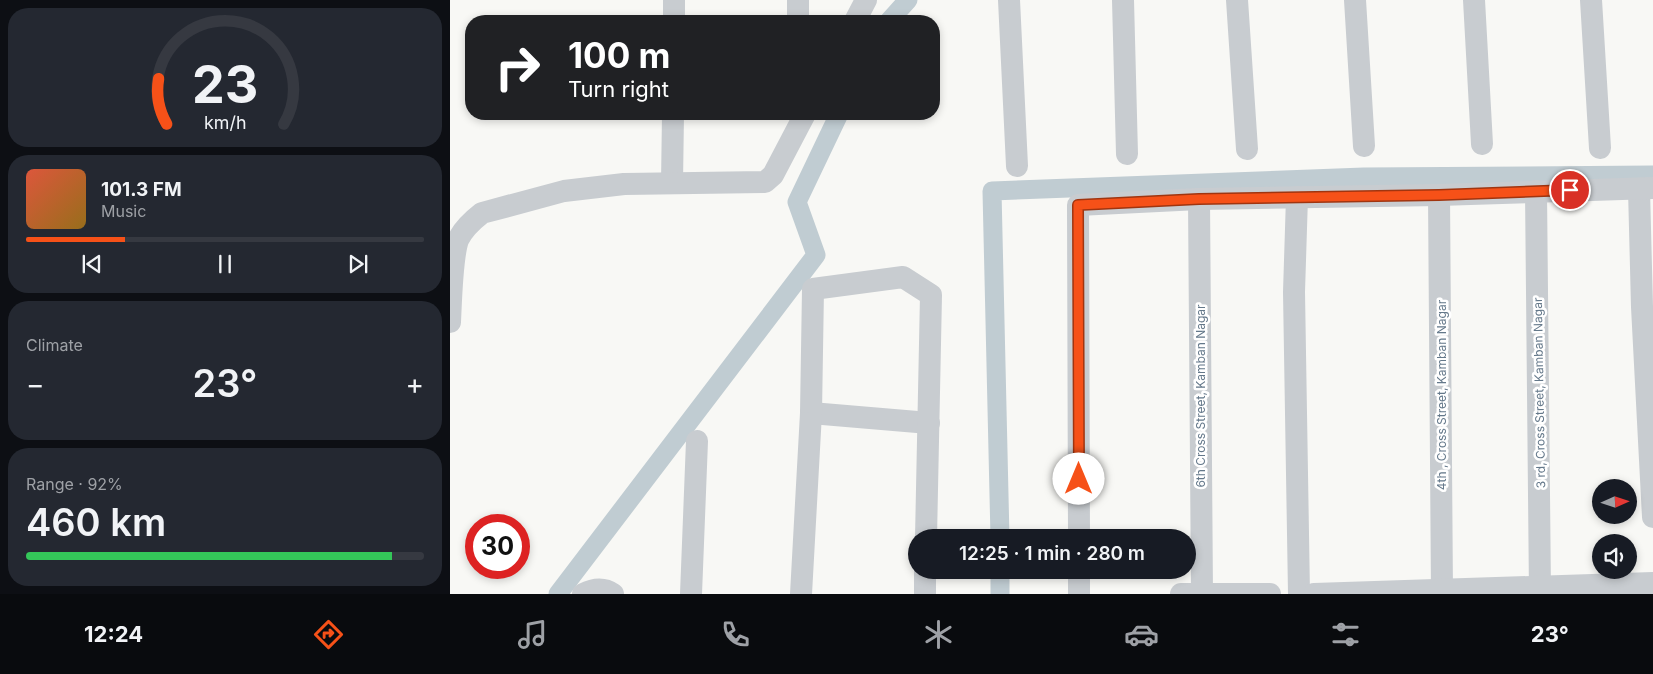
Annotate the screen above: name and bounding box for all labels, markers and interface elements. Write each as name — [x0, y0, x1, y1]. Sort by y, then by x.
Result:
text: 100 m — [568, 34, 671, 76]
icon: right — [485, 35, 550, 100]
text: 23 — [192, 53, 258, 116]
text: Turn right — [568, 76, 669, 102]
text: km/h — [204, 112, 246, 133]
pin — [1549, 169, 1591, 211]
icon: arrive — [1556, 176, 1584, 204]
text: 101.3 FM — [101, 178, 182, 201]
text: Music — [101, 201, 146, 221]
icon: previous — [78, 250, 106, 278]
icon: pause — [211, 250, 239, 278]
icon: next — [344, 250, 372, 278]
street label: 3 rd, Cross Street, Kamban Nagar — [1530, 297, 1548, 488]
street label: 4th , Cross Street, Kamban Nagar — [1434, 299, 1449, 490]
street label: 6th Cross Street, Kamban Nagar — [1193, 304, 1208, 488]
text: Climate — [26, 335, 83, 355]
text: 23° — [193, 360, 257, 406]
text: − — [26, 367, 45, 401]
text: + — [405, 367, 424, 401]
position arrow — [1052, 452, 1104, 504]
text: Range · 92% — [26, 474, 123, 494]
north arrow — [1592, 479, 1638, 524]
map controls — [1592, 479, 1637, 579]
text: 460 km — [26, 499, 166, 545]
speed limit sign: 30 — [465, 514, 530, 579]
button: sound — [1592, 534, 1637, 579]
text: 12:25 · 1 min · 280 m — [959, 542, 1145, 565]
icon: directions — [311, 617, 346, 652]
icon: music — [515, 617, 550, 652]
icon: phone — [718, 617, 753, 652]
icon: climate — [921, 617, 956, 652]
icon: car — [1124, 617, 1159, 652]
icon: filters — [1328, 617, 1363, 652]
text: 12:24 — [84, 621, 143, 647]
text: 23° — [1531, 621, 1569, 647]

